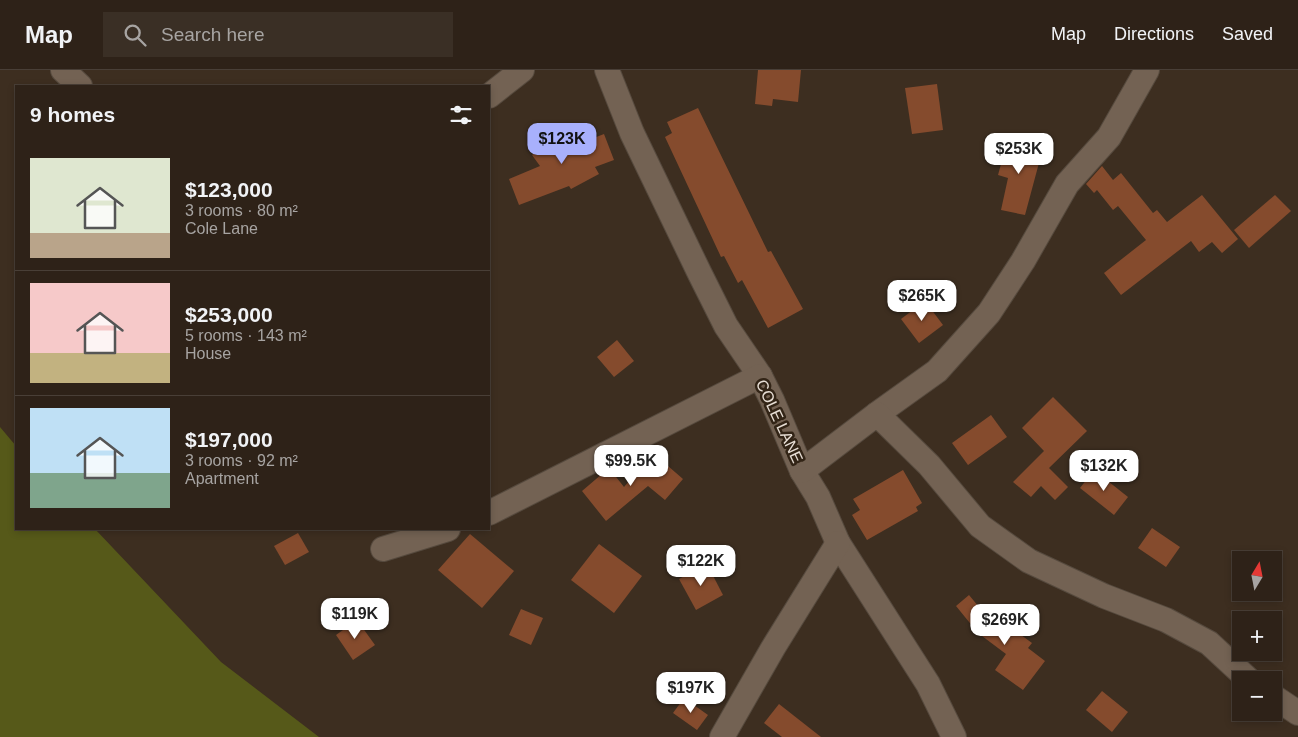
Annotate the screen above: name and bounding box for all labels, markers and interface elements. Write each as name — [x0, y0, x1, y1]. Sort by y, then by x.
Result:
search box — [103, 12, 453, 57]
text: Map — [25, 21, 73, 48]
icon: search — [121, 21, 149, 49]
text: Search here — [161, 24, 265, 45]
text: Map — [1051, 24, 1086, 44]
text: Directions — [1114, 24, 1194, 44]
text: Saved — [1222, 24, 1273, 44]
icon: filters — [447, 101, 475, 129]
text: 9 homes — [30, 103, 115, 126]
pin: $123K — [527, 122, 597, 165]
text: $123K — [538, 130, 586, 147]
pin: $253K — [984, 132, 1054, 175]
text: $253K — [995, 140, 1043, 157]
icon: home — [70, 178, 130, 238]
text: $123,000 — [185, 178, 273, 201]
text: 3 rooms · 80 m² — [185, 202, 298, 219]
text: Cole Lane — [185, 220, 258, 237]
pin: $265K — [887, 280, 957, 322]
text: $265K — [898, 287, 946, 304]
icon: home — [70, 303, 130, 363]
text: $253,000 — [185, 303, 273, 326]
text: 5 rooms · 143 m² — [185, 327, 307, 344]
text: House — [185, 345, 231, 362]
street label: COLE LANE — [753, 377, 806, 466]
icon: home — [70, 428, 130, 488]
text: $197,000 — [185, 428, 273, 451]
pin: $99.5K — [590, 444, 672, 487]
pin: $132K — [1069, 450, 1139, 492]
text: 3 rooms · 92 m² — [185, 452, 298, 469]
text: $99.5K — [605, 452, 657, 469]
text: $132K — [1080, 457, 1128, 474]
text: Apartment — [185, 470, 259, 487]
pin: $122K — [666, 544, 736, 587]
north arrow — [1232, 551, 1282, 601]
map controls — [1232, 551, 1282, 721]
text: $122K — [677, 552, 725, 569]
pin: $119K — [320, 598, 390, 640]
pin: $269K — [970, 604, 1040, 646]
text: $119K — [332, 605, 378, 622]
text: $269K — [981, 611, 1029, 628]
button: + — [1232, 611, 1282, 661]
button: − — [1232, 671, 1282, 721]
pin: $197K — [656, 672, 726, 714]
text: $197K — [667, 679, 715, 696]

